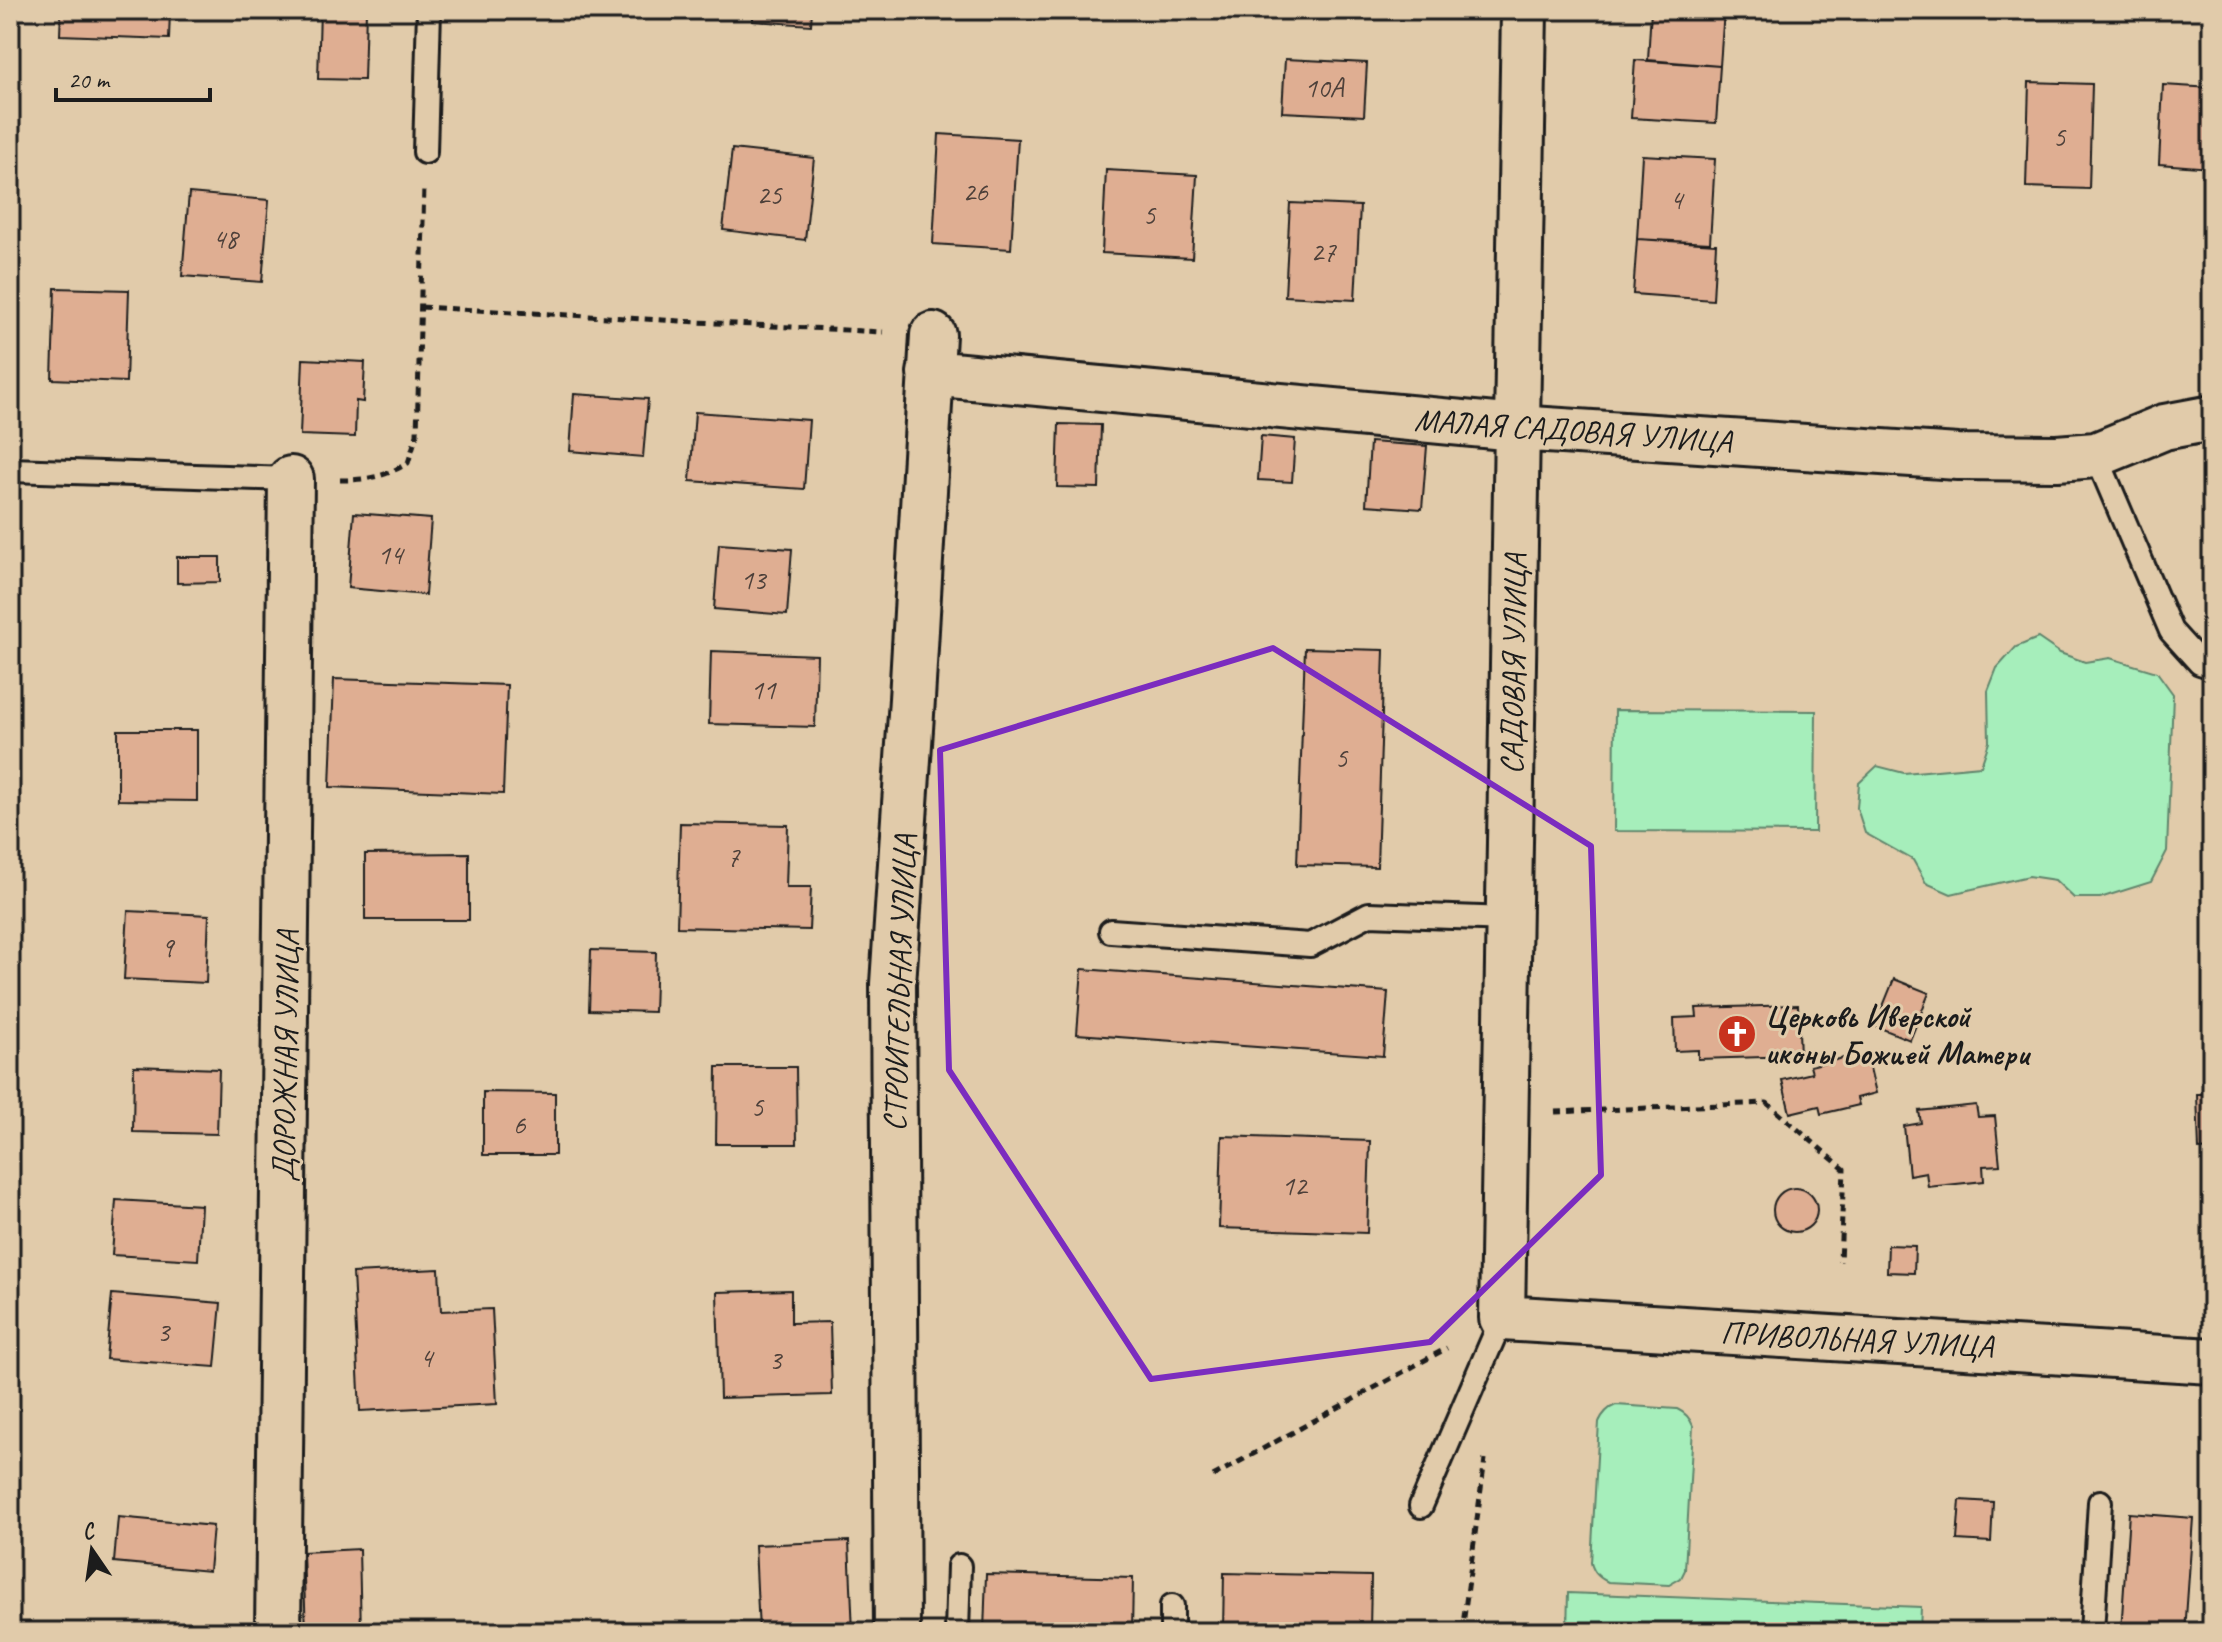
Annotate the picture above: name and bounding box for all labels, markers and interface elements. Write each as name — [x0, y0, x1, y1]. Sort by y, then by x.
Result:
scale bar — [56, 52, 210, 102]
text: 20 m — [68, 65, 111, 95]
house number: 10А — [1304, 70, 1346, 105]
house number: 5 — [2053, 119, 2067, 154]
house number: 26 — [962, 174, 989, 209]
house number: 25 — [756, 177, 783, 212]
house number: 4 — [1670, 182, 1685, 217]
house number: 5 — [1143, 197, 1157, 232]
house number: 48 — [212, 221, 240, 256]
house number: 27 — [1310, 234, 1337, 269]
street label: МАЛАЯ САДОВАЯ УЛИЦА — [1413, 399, 1735, 462]
house number: 14 — [377, 537, 405, 572]
street label: САДОВАЯ УЛИЦА — [1491, 551, 1536, 775]
house number: 13 — [740, 562, 768, 597]
house number: 11 — [750, 672, 777, 707]
house number: 5 — [1335, 740, 1349, 775]
street label: СТРОИТЕЛЬНАЯ УЛИЦА — [874, 833, 925, 1132]
house number: 7 — [727, 839, 741, 874]
street label: ДОРОЖНАЯ УЛИЦА — [263, 928, 308, 1182]
house number: 9 — [161, 930, 176, 965]
place label: Церковь Иверской иконы Божией Матери — [1765, 996, 2031, 1074]
church icon: Церковь Иверской иконы Божией Матери — [1716, 1013, 1758, 1055]
house number: 5 — [751, 1089, 765, 1124]
house number: 6 — [513, 1107, 527, 1142]
house number: 12 — [1281, 1168, 1309, 1203]
street label: ПРИВОЛЬНАЯ УЛИЦА — [1720, 1312, 1996, 1367]
house number: 3 — [157, 1314, 172, 1349]
house number: 4 — [420, 1340, 435, 1375]
house number: 3 — [769, 1342, 784, 1377]
north arrow — [52, 1510, 132, 1590]
text: С — [79, 1516, 99, 1546]

